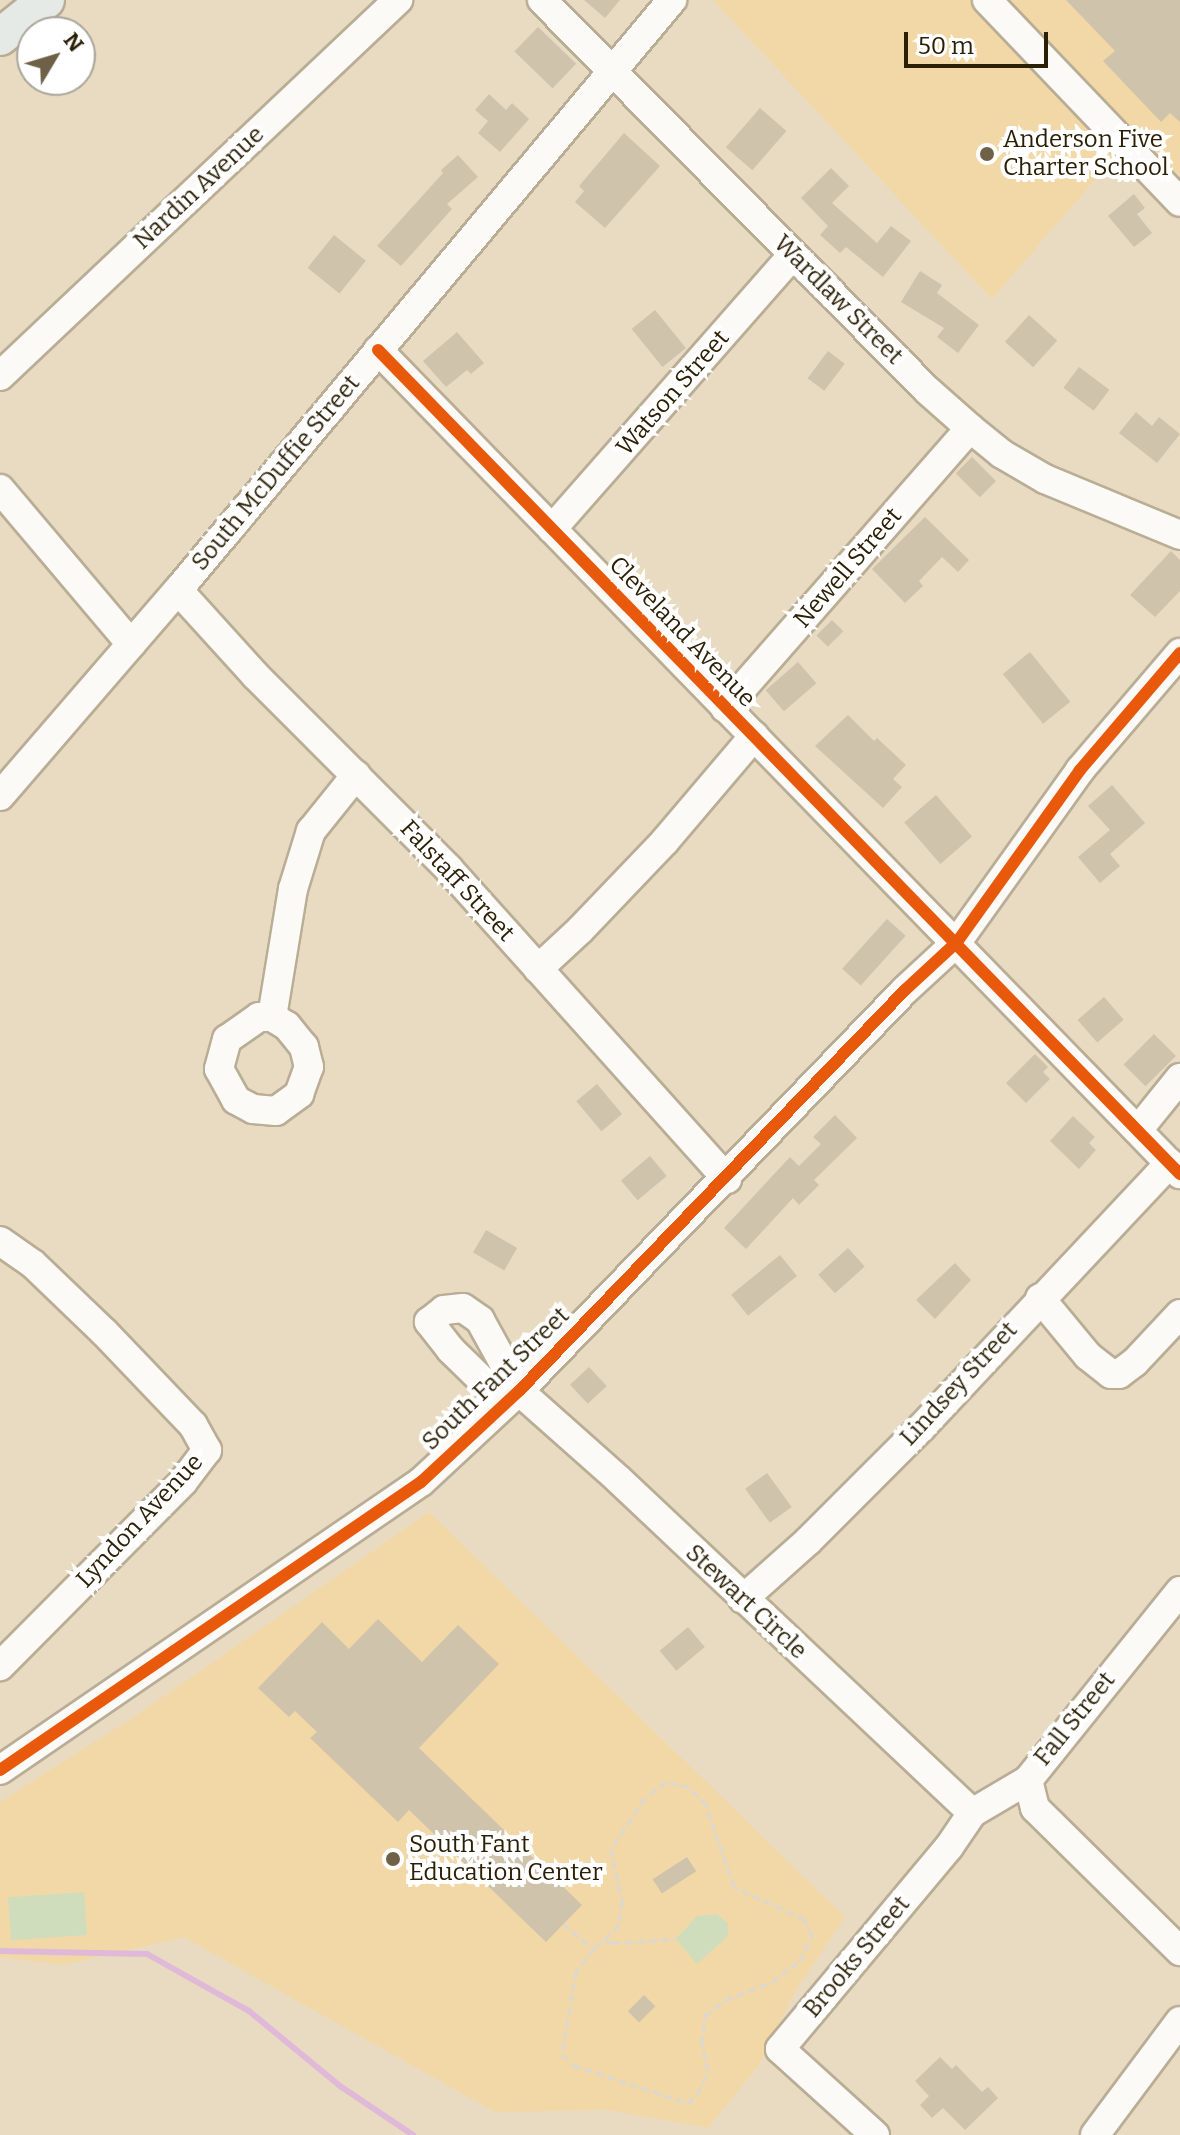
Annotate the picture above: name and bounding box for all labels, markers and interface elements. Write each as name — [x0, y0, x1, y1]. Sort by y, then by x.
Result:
north arrow — [16, 16, 96, 96]
scale bar — [908, 16, 1052, 66]
text: N — [58, 27, 90, 57]
text: 50 m — [918, 32, 974, 60]
street label: Nardin Avenue — [128, 120, 270, 256]
place label: Anderson Five Charter School — [1003, 126, 1169, 182]
marker: Anderson Five Charter School — [978, 145, 996, 163]
street label: Wardlaw Street — [767, 229, 909, 371]
street label: Watson Street — [611, 324, 735, 462]
street label: South McDuffie Street — [186, 369, 366, 577]
street label: Newell Street — [788, 502, 908, 634]
street label: Cleveland Avenue — [603, 551, 761, 713]
street label: Falstaff Street — [394, 815, 520, 947]
street label: South Fant Street — [416, 1302, 576, 1456]
street label: Lindsey Street — [894, 1316, 1024, 1452]
street label: Lyndon Avenue — [71, 1448, 209, 1594]
street label: Stewart Circle — [680, 1539, 812, 1665]
street label: Fall Street — [1028, 1666, 1122, 1772]
place label: South Fant Education Center — [409, 1831, 603, 1887]
marker: South Fant Education Center — [384, 1850, 402, 1868]
street label: Brooks Street — [798, 1890, 916, 2024]

